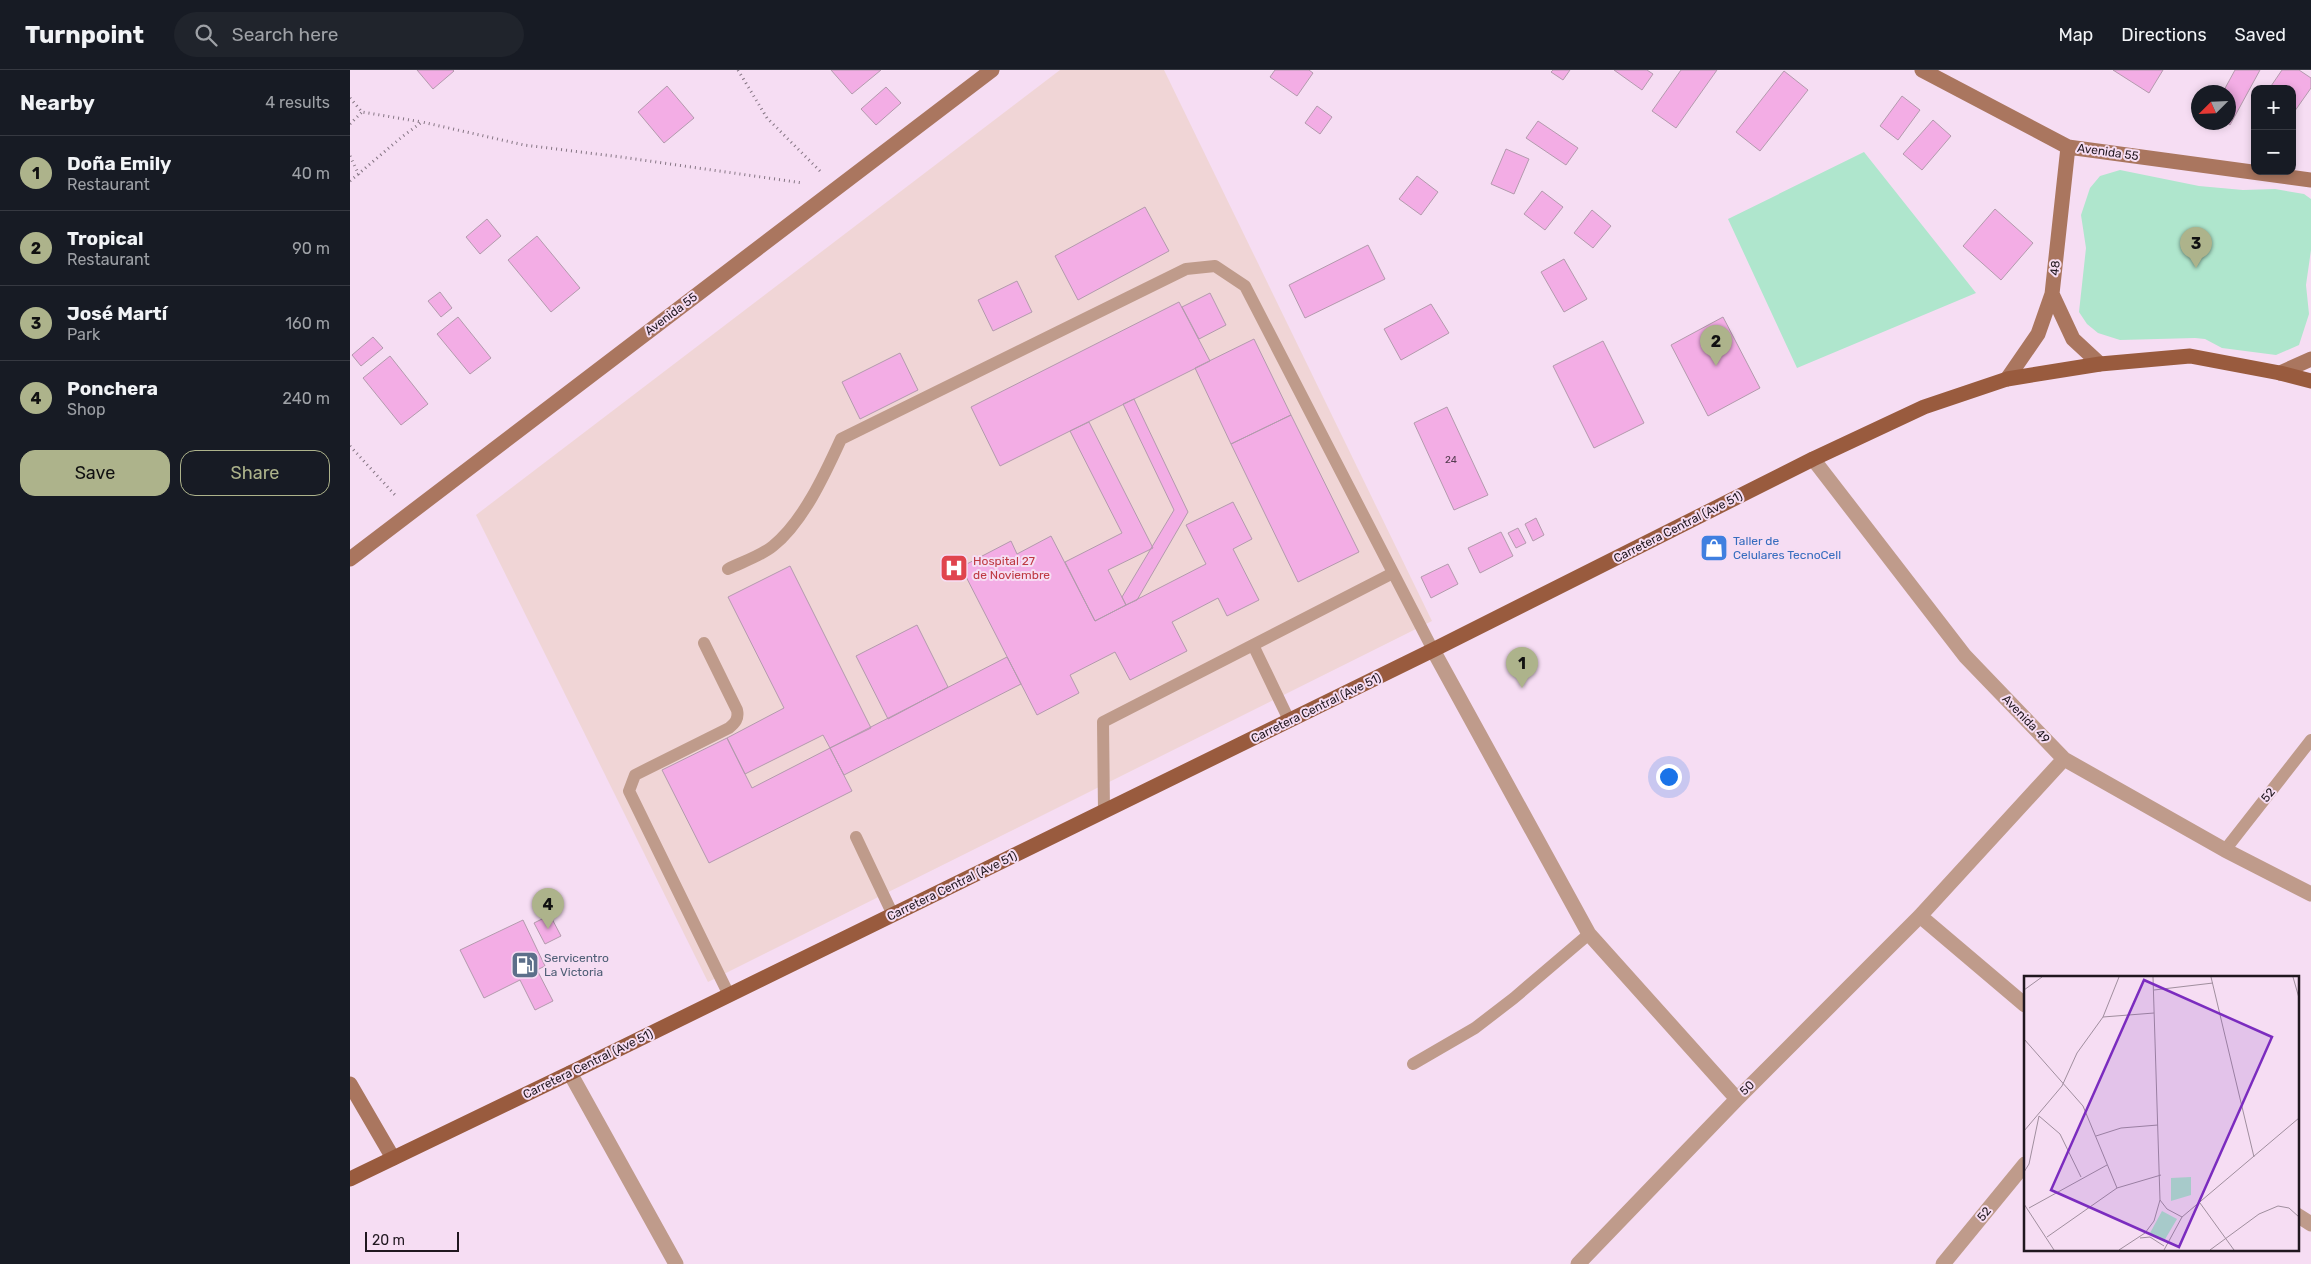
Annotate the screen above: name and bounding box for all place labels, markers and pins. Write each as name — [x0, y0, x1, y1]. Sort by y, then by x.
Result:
pin: 3 — [2180, 227, 2212, 268]
pin: 2 — [1700, 325, 1732, 366]
shop icon: Taller de Celulares TecnoCell — [1699, 533, 1729, 563]
place label: Taller de Celulares TecnoCell — [1733, 534, 1841, 562]
hospital icon: Hospital 27 de Noviembre — [939, 553, 969, 583]
place label: Hospital 27 de Noviembre — [973, 554, 1050, 582]
pin: 1 — [1506, 647, 1538, 688]
pin: 4 — [532, 888, 564, 929]
fuel station icon: Servicentro La Victoria — [510, 950, 540, 980]
place label: Servicentro La Victoria — [544, 951, 609, 979]

